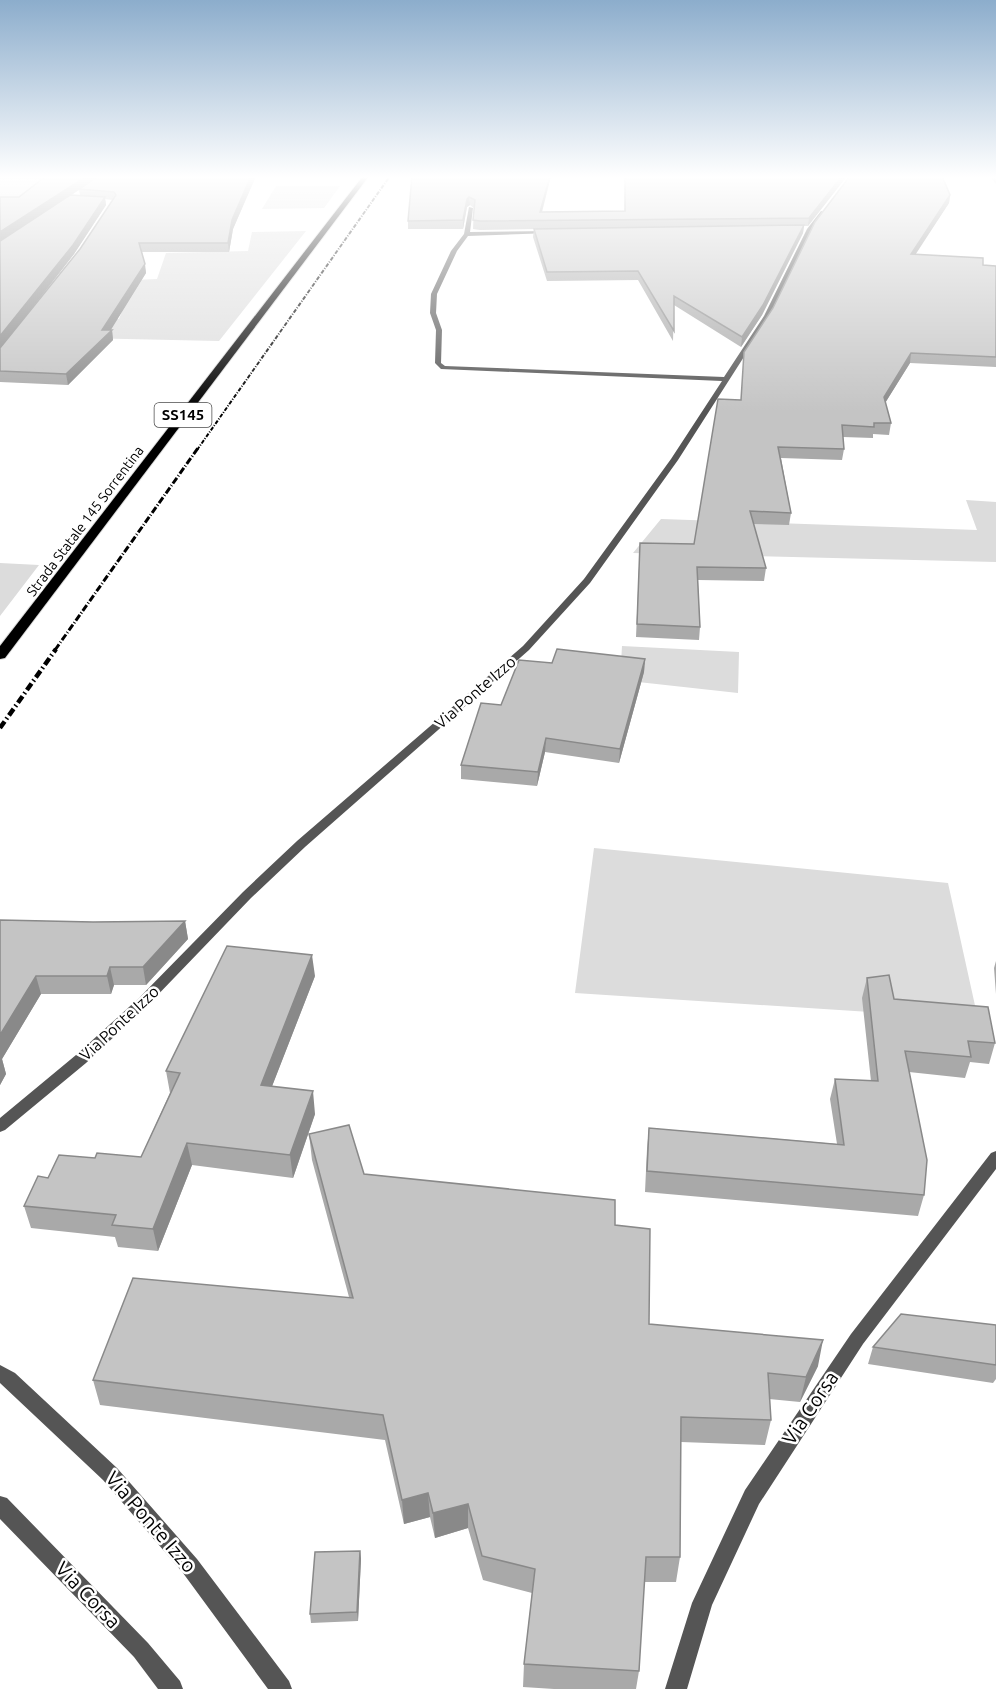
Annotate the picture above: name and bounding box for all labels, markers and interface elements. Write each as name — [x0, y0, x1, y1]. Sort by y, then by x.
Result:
road number: SS145 — [154, 403, 212, 427]
street label: Strada Statale 145 Sorrentina — [23, 443, 147, 599]
street label: Via Ponte Izzo — [431, 652, 519, 732]
street label: Via Ponte Izzo — [76, 982, 162, 1064]
street label: Via Corsa — [777, 1367, 842, 1449]
street label: Via Ponte Izzo — [101, 1466, 202, 1577]
street label: Via Corsa — [51, 1557, 126, 1633]

